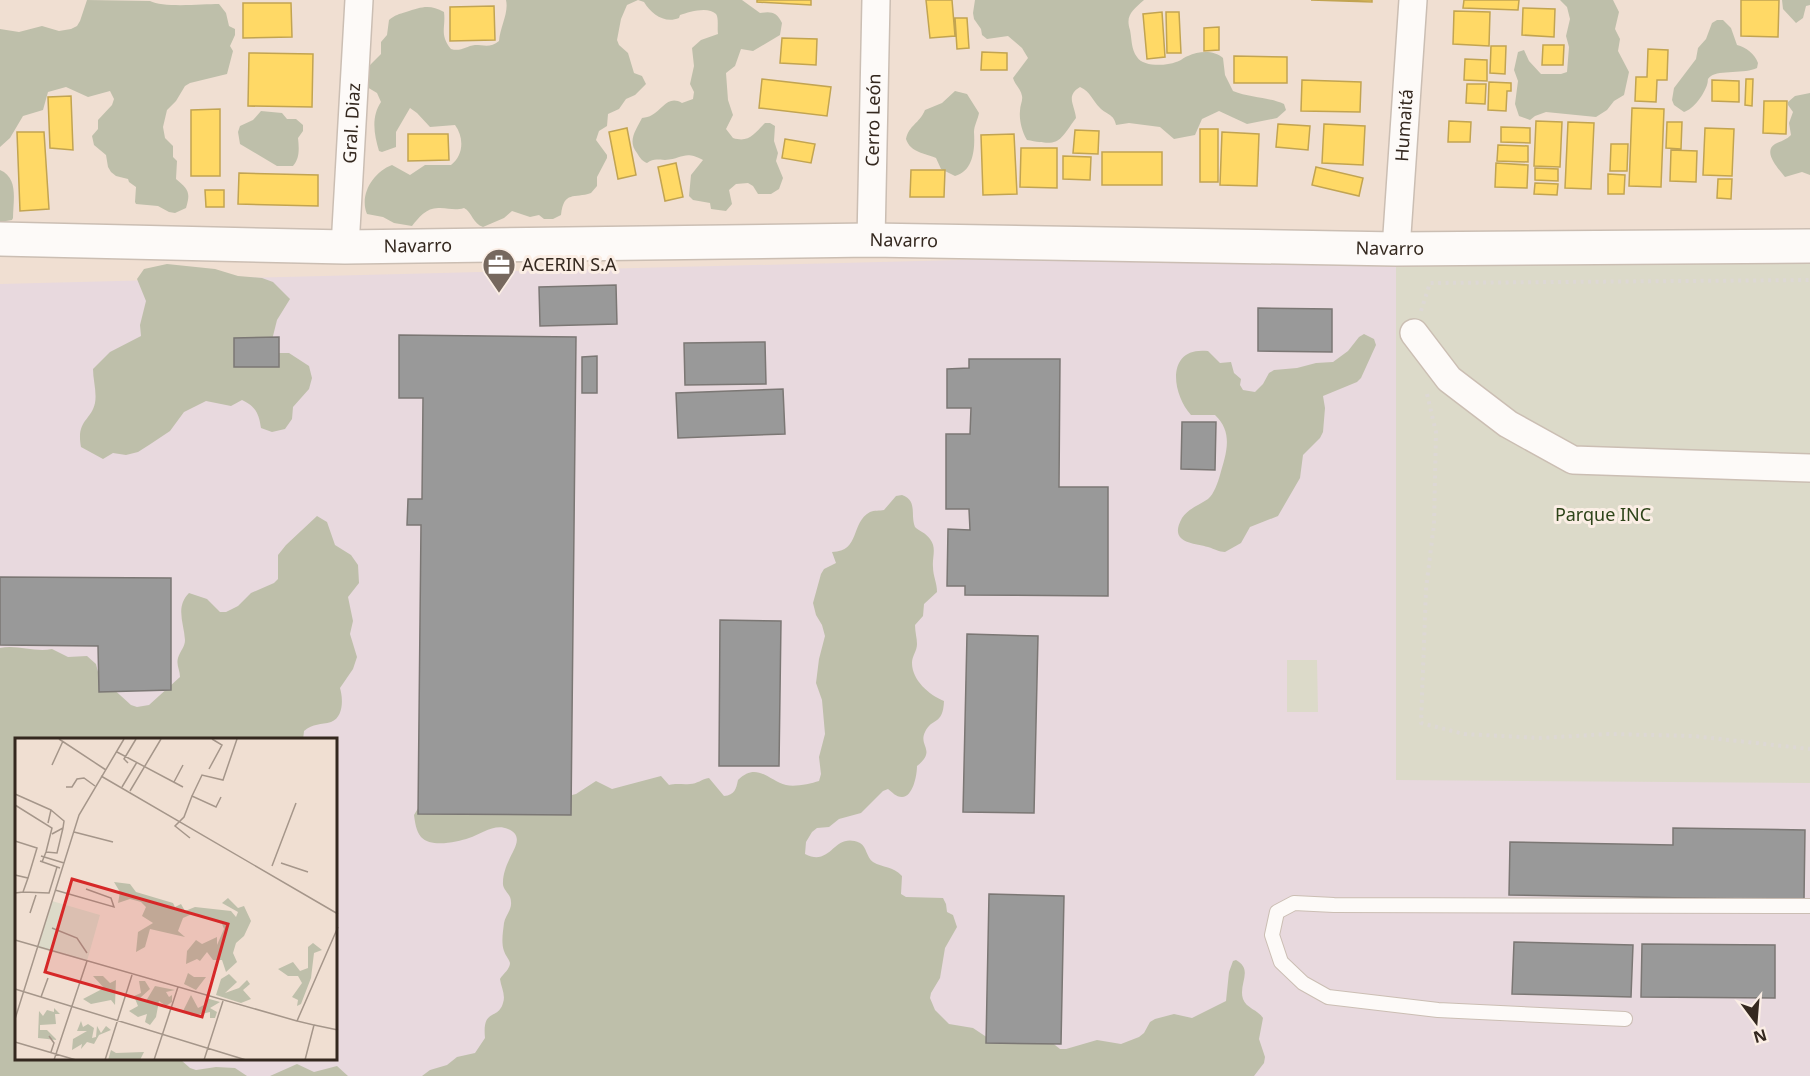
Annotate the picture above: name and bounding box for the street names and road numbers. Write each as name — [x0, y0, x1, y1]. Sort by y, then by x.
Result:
street label: Cerro León — [860, 73, 885, 167]
street label: Gral. Diaz — [337, 82, 365, 164]
street label: Humaitá — [1389, 88, 1418, 162]
street label: Navarro — [869, 227, 938, 252]
street label: Navarro — [383, 233, 452, 257]
street label: Navarro — [1355, 235, 1424, 260]

